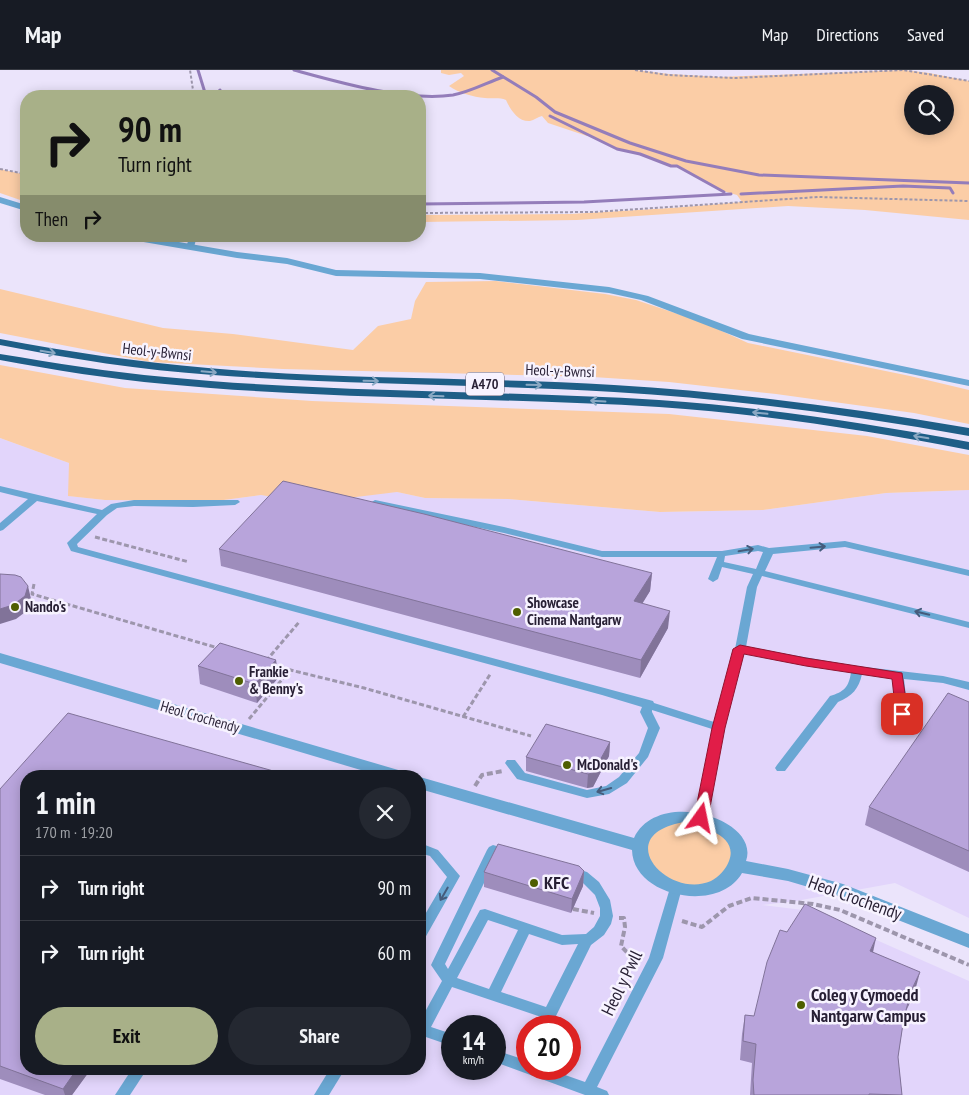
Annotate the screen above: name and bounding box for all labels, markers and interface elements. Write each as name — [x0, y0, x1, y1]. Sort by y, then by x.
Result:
text: Map — [25, 19, 62, 50]
text: Map — [762, 23, 788, 46]
text: Directions — [816, 23, 879, 46]
text: Saved — [907, 23, 944, 46]
map controls — [904, 85, 954, 135]
button: search — [904, 85, 954, 135]
text: 90 m — [118, 106, 182, 152]
icon: right — [35, 110, 100, 175]
text: Turn right — [118, 150, 192, 178]
icon: right — [78, 205, 106, 233]
text: Then — [35, 207, 68, 231]
street label: Heol-y-Bwnsi — [122, 338, 193, 365]
one-way arrow — [39, 347, 55, 357]
street label: Heol-y-Bwnsi — [525, 360, 595, 381]
one-way arrow — [201, 367, 217, 377]
road number: A470 — [466, 372, 504, 396]
one-way arrow — [362, 376, 379, 386]
one-way arrow — [525, 380, 541, 390]
one-way arrow — [428, 391, 444, 401]
one-way arrow — [591, 396, 607, 405]
one-way arrow — [753, 408, 769, 418]
one-way arrow — [913, 432, 929, 441]
one-way arrow — [809, 542, 825, 552]
one-way arrow — [737, 545, 753, 555]
place label: Showcase Cinema Nantgarw — [527, 593, 622, 629]
place label: Nando's — [25, 597, 66, 616]
marker: Nando's — [9, 601, 21, 613]
marker: Showcase Cinema Nantgarw — [511, 606, 523, 618]
one-way arrow — [914, 608, 930, 617]
place label: Frankie & Benny's — [249, 662, 303, 698]
marker: Frankie & Benny's — [233, 675, 245, 687]
pin — [881, 693, 923, 735]
street label: Heol Crochendy — [158, 696, 242, 737]
icon: arrive — [888, 700, 916, 728]
place label: McDonald's — [577, 755, 638, 774]
marker: McDonald's — [561, 759, 573, 771]
text: 1 min — [35, 783, 96, 822]
one-way arrow — [596, 786, 612, 796]
button: close — [359, 787, 411, 839]
position arrow — [674, 791, 726, 843]
text: 170 m · 19:20 — [35, 822, 113, 842]
street label: Heol Crochendy — [805, 870, 905, 925]
place label: KFC — [544, 871, 569, 894]
icon: right — [35, 874, 63, 902]
text: Turn right — [78, 876, 144, 900]
text: 90 m — [378, 876, 411, 900]
marker: KFC — [528, 877, 540, 889]
one-way arrow — [438, 886, 448, 900]
icon: right — [35, 939, 63, 967]
text: Turn right — [78, 941, 144, 965]
text: 60 m — [378, 941, 411, 965]
street label: Heol y Pwll — [596, 946, 648, 1019]
place label: Coleg y Cymoedd Nantgarw Campus — [811, 983, 926, 1027]
marker: Coleg y Cymoedd Nantgarw Campus — [795, 999, 807, 1011]
button: Exit — [35, 1007, 218, 1065]
button: Share — [228, 1007, 411, 1065]
speed limit sign: 20 — [516, 1015, 581, 1080]
text: 14 — [462, 1025, 485, 1057]
text: km/h — [463, 1052, 484, 1067]

